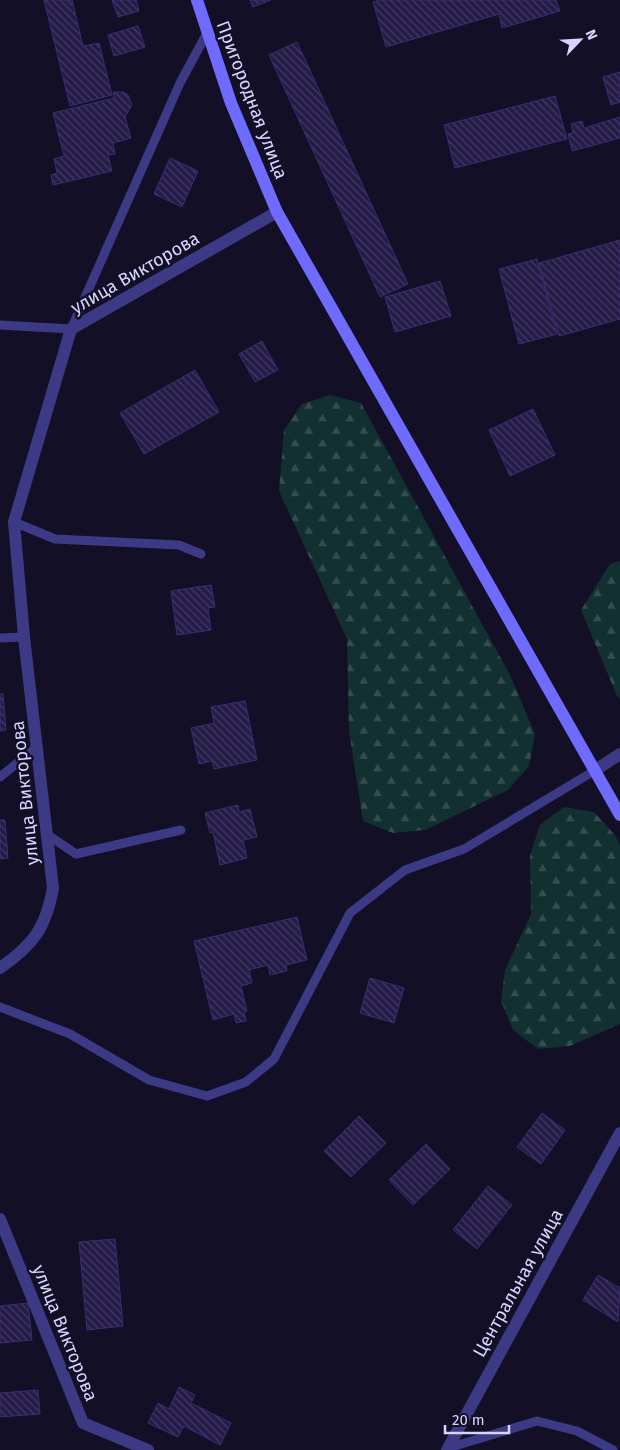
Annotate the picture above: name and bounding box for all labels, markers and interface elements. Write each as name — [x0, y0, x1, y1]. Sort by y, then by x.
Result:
north arrow — [555, 15, 605, 65]
street label: Пригородная улица — [212, 18, 292, 182]
text: N — [582, 27, 601, 43]
street label: улица Викторова — [67, 227, 203, 319]
street label: улица Викторова — [6, 720, 44, 866]
street label: Центральная улица — [468, 1205, 568, 1361]
street label: улица Викторова — [28, 1262, 102, 1404]
scale bar — [445, 1402, 509, 1434]
text: 20 m — [452, 1411, 485, 1429]

